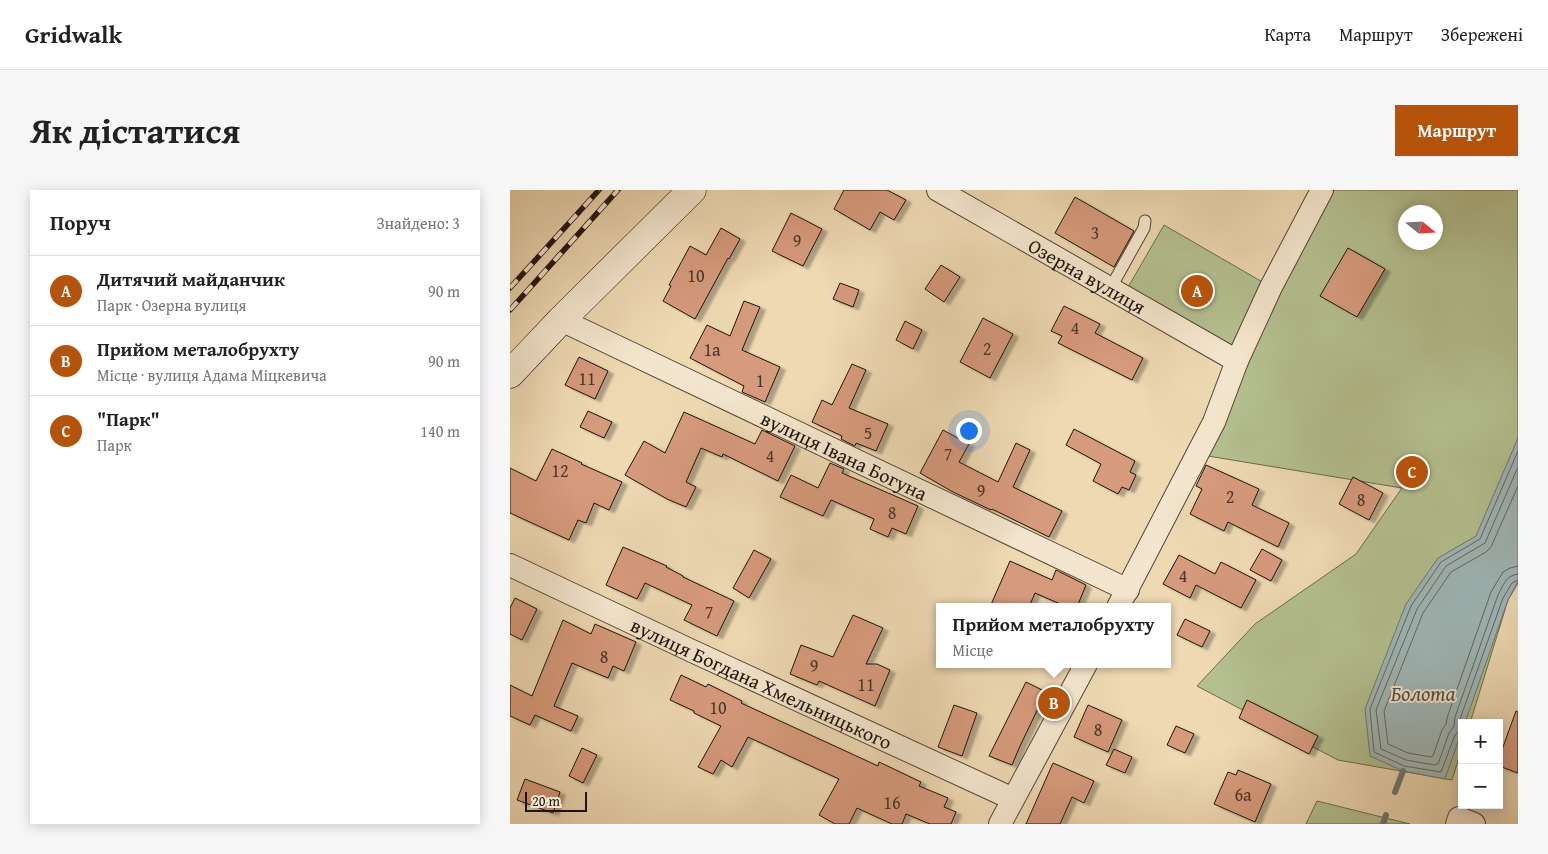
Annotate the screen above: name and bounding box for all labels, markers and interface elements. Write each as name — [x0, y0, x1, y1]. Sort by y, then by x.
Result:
text: Gridwalk — [25, 17, 122, 52]
text: Карта — [1265, 21, 1311, 48]
text: Маршрут — [1339, 21, 1413, 48]
text: Збережені — [1441, 21, 1523, 48]
text: Як дістатися — [30, 105, 240, 156]
button: Маршрут — [1395, 105, 1518, 156]
north arrow — [1398, 205, 1443, 250]
text: Поруч — [50, 207, 111, 238]
text: Знайдено: 3 — [377, 211, 460, 235]
house number: 3 — [1091, 219, 1099, 246]
house number: 9 — [793, 227, 801, 254]
street label: Озерна вулиця — [1023, 230, 1151, 320]
house number: 10 — [687, 262, 705, 289]
text: Дитячий майданчик — [97, 265, 285, 293]
pin: A — [1181, 272, 1213, 310]
text: A — [61, 279, 71, 303]
text: 90 m — [428, 279, 460, 303]
text: Парк · Озерна вулиця — [97, 293, 246, 317]
house number: 4 — [1071, 314, 1079, 341]
text: Прийом металобрухту — [97, 335, 299, 363]
house number: 2 — [983, 335, 991, 362]
house number: 1а — [703, 336, 721, 363]
text: B — [61, 349, 71, 373]
text: 90 m — [428, 349, 460, 373]
text: Місце · вулиця Адама Міцкевича — [97, 363, 327, 387]
house number: 11 — [578, 365, 596, 392]
house number: 1 — [756, 367, 764, 394]
street label: вулиця Івана Богуна — [756, 403, 933, 507]
text: "Парк" — [97, 405, 160, 433]
your location — [956, 418, 982, 444]
text: C — [61, 419, 71, 443]
text: 140 m — [420, 419, 460, 443]
house number: 5 — [864, 419, 872, 446]
text: Парк — [97, 433, 132, 457]
house number: 7 — [944, 440, 952, 467]
house number: 4 — [766, 442, 774, 469]
pin: C — [1396, 453, 1428, 491]
house number: 12 — [551, 457, 569, 484]
house number: 9 — [977, 477, 985, 504]
house number: 2 — [1226, 483, 1234, 510]
house number: 8 — [1357, 486, 1365, 513]
house number: 8 — [888, 499, 896, 526]
house number: 4 — [1179, 562, 1187, 589]
house number: 7 — [705, 598, 713, 625]
popup — [936, 603, 1171, 668]
street label: вулиця Богдана Хмельницького — [626, 610, 897, 756]
text: Прийом металобрухту — [952, 610, 1155, 638]
text: Місце — [952, 638, 993, 662]
house number: 8 — [600, 643, 608, 670]
house number: 9 — [810, 652, 818, 679]
house number: 11 — [857, 671, 875, 698]
water label: Болота — [1391, 678, 1456, 709]
pin: B — [1038, 684, 1070, 722]
house number: 10 — [709, 694, 727, 721]
house number: 8 — [1094, 716, 1102, 743]
map controls — [1458, 719, 1503, 809]
button: + — [1458, 719, 1503, 764]
button: − — [1458, 764, 1503, 809]
house number: 6а — [1234, 781, 1252, 808]
scale bar — [525, 789, 588, 812]
house number: 16 — [883, 789, 901, 816]
text: 20 m — [532, 791, 560, 811]

